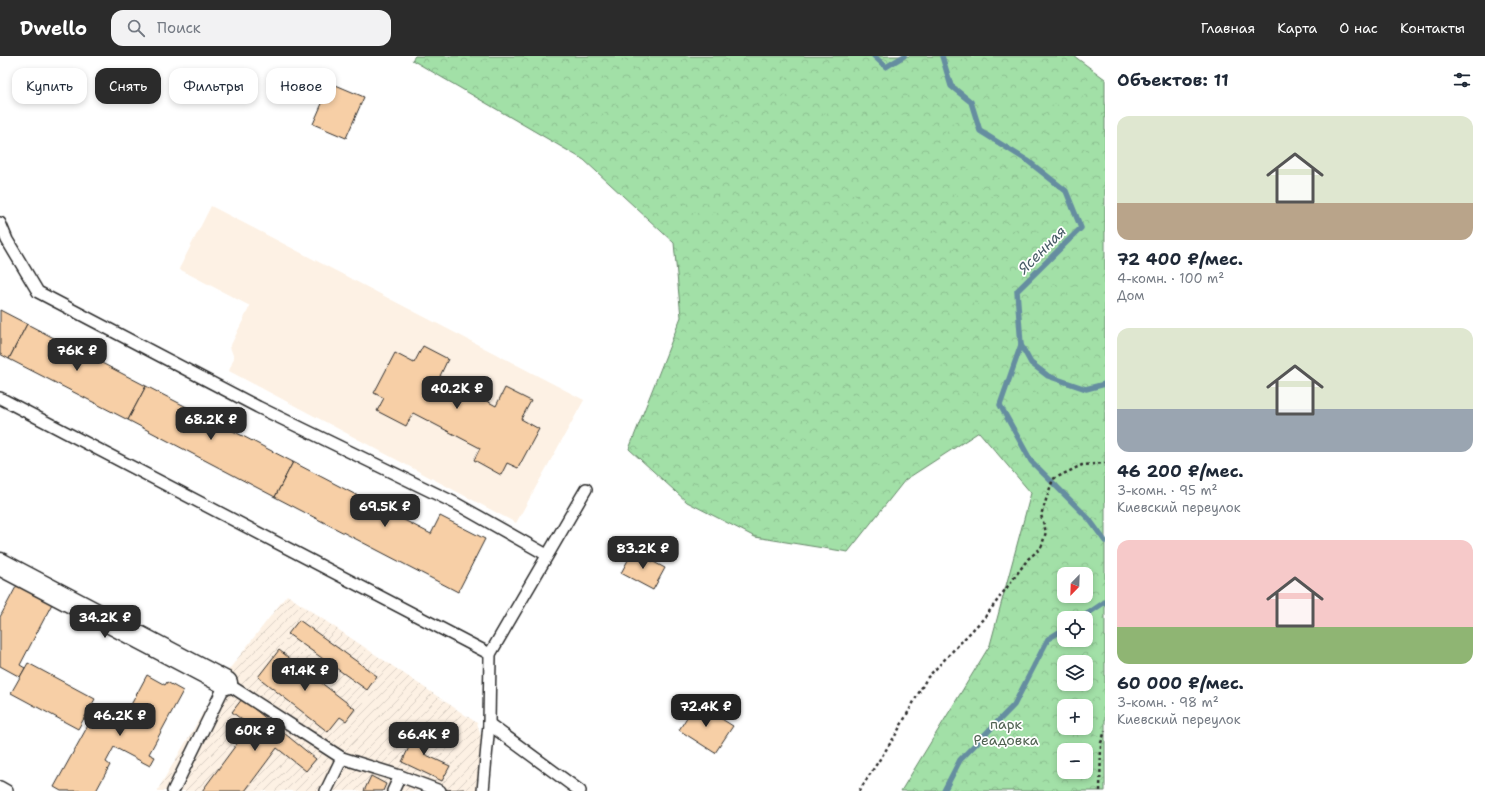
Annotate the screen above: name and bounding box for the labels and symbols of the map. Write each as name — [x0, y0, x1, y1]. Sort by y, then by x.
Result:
water label: Ясенная — [1013, 222, 1070, 279]
pin: 76K ₽ — [49, 338, 105, 372]
pin: 40.2K ₽ — [420, 376, 494, 410]
pin: 68.2K ₽ — [174, 407, 248, 441]
pin: 69.5K ₽ — [348, 494, 422, 528]
pin: 83.2K ₽ — [606, 536, 680, 570]
north arrow — [1057, 567, 1093, 603]
pin: 34.2K ₽ — [68, 605, 142, 639]
pin: 41.4K ₽ — [268, 658, 342, 692]
pin: 72.4K ₽ — [669, 694, 743, 728]
pin: 46.2K ₽ — [83, 703, 157, 737]
park label: парк Реадовка — [974, 715, 1039, 749]
pin: 60K ₽ — [227, 718, 283, 752]
pin: 66.4K ₽ — [387, 722, 461, 756]

